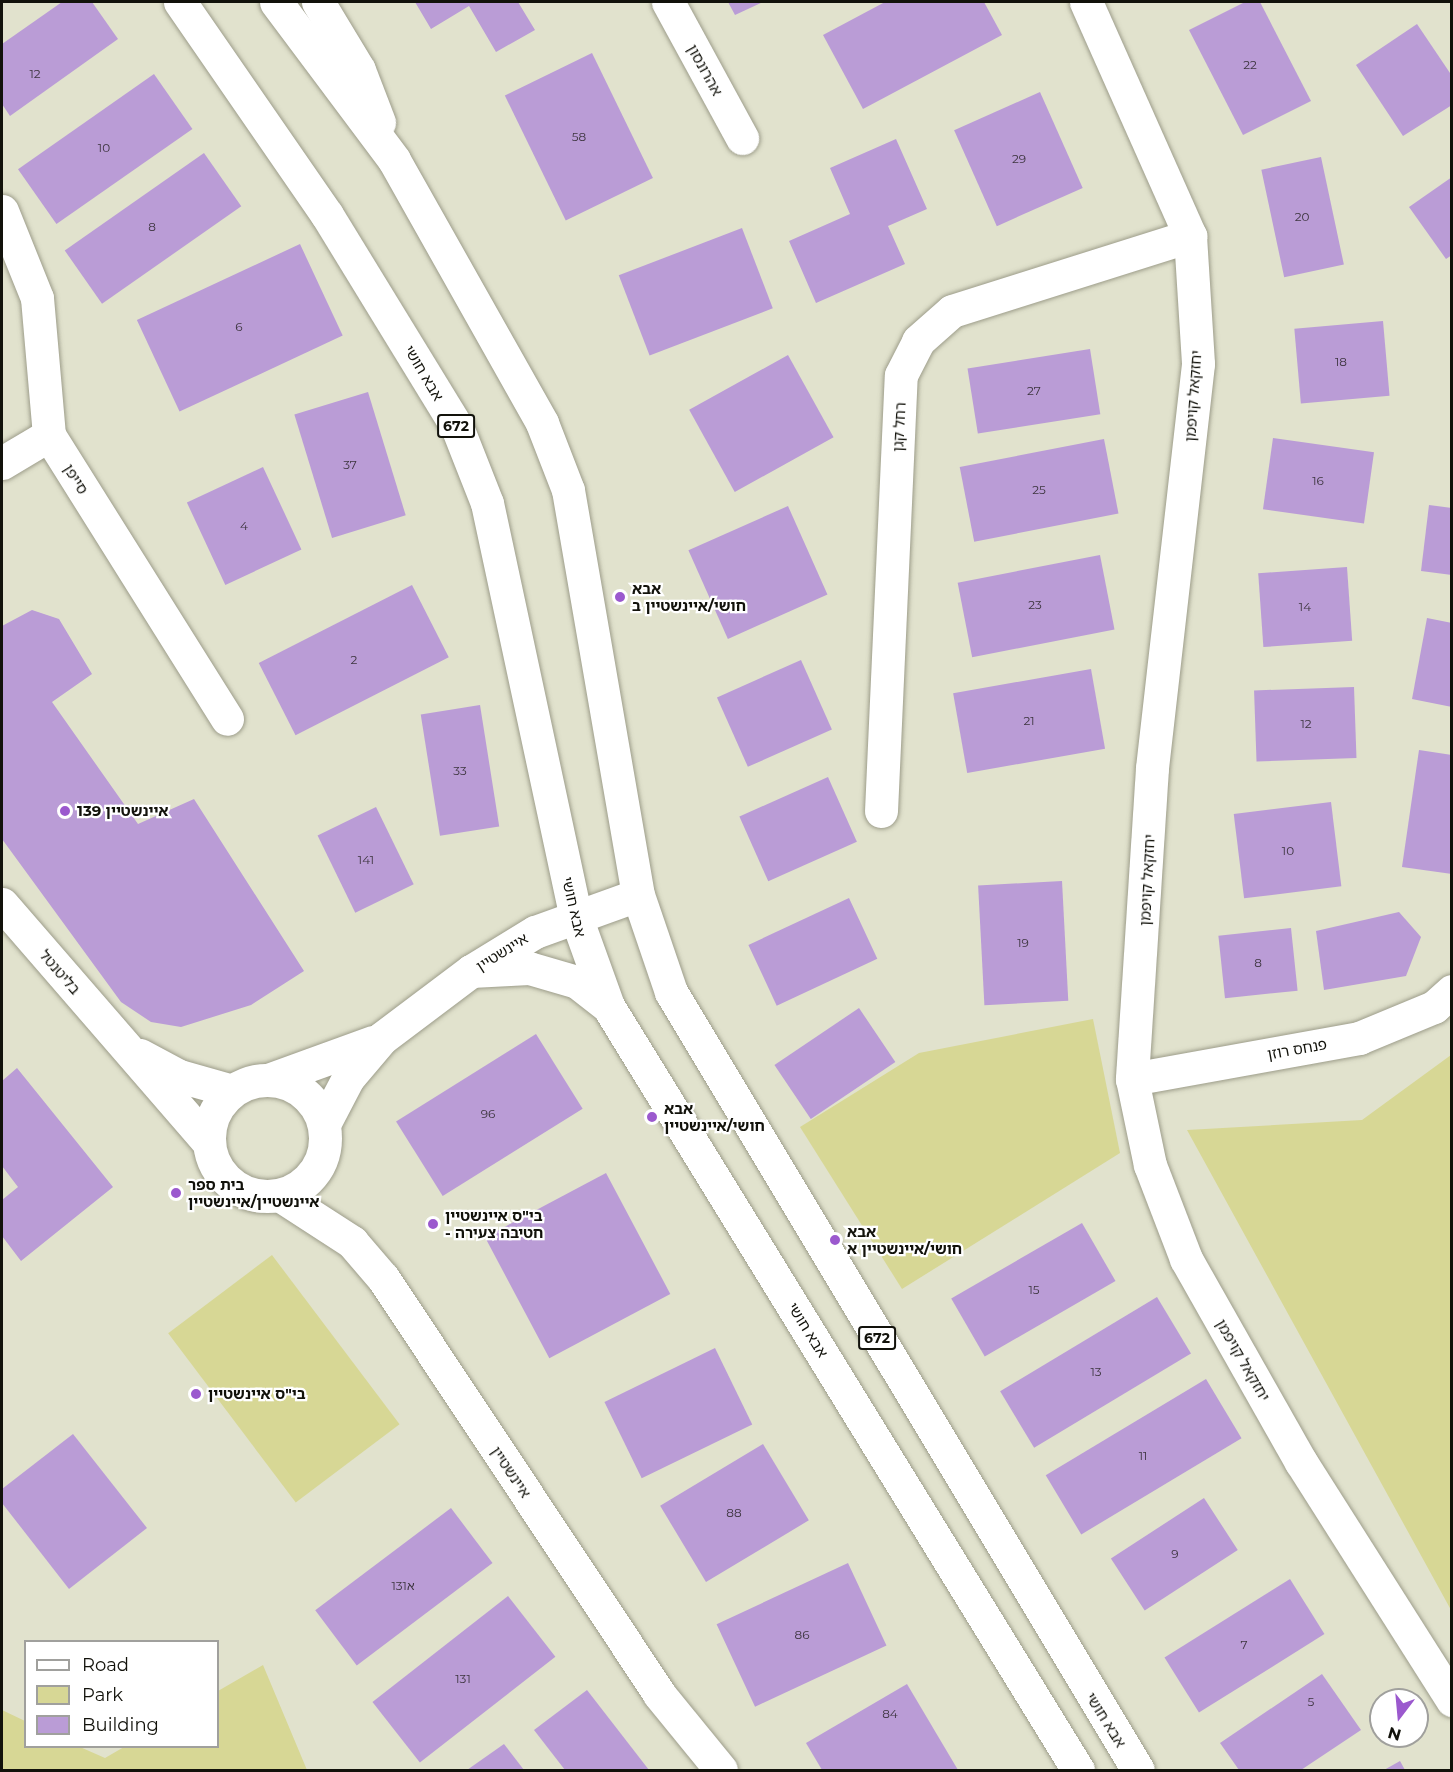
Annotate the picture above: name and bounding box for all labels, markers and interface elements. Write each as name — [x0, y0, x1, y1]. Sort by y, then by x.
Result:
street label: אהרונסון — [684, 41, 726, 99]
house number: 22 — [1243, 58, 1257, 72]
house number: 12 — [29, 67, 41, 81]
house number: 58 — [572, 130, 586, 144]
house number: 10 — [98, 141, 110, 155]
house number: 29 — [1012, 152, 1026, 166]
house number: 20 — [1295, 210, 1309, 224]
house number: 8 — [148, 220, 156, 234]
house number: 6 — [235, 320, 243, 334]
street label: אבא חושי — [401, 342, 447, 404]
street label: יחזקאל קויפמן — [1181, 350, 1205, 442]
house number: 18 — [1335, 355, 1347, 369]
house number: 27 — [1027, 384, 1041, 398]
street label: רחל קגן — [889, 402, 909, 452]
road number: 672 — [436, 415, 476, 437]
house number: 37 — [343, 458, 357, 472]
street label: סייפן — [60, 461, 92, 497]
house number: 16 — [1312, 474, 1324, 488]
house number: 25 — [1032, 483, 1046, 497]
house number: 4 — [240, 519, 248, 533]
place label: אבא חושי/איינשטיין ב — [632, 579, 746, 614]
marker: אבא חושי/איינשטיין ב — [613, 590, 627, 604]
house number: 23 — [1028, 598, 1042, 612]
house number: 14 — [1299, 600, 1311, 614]
house number: 2 — [351, 653, 357, 667]
house number: 21 — [1023, 714, 1035, 728]
house number: 12 — [1300, 717, 1312, 731]
house number: 33 — [453, 764, 467, 778]
place label: איינשטיין 139 — [77, 802, 168, 820]
marker: איינשטיין 139 — [58, 804, 72, 818]
street label: יחזקאל קויפמן — [1136, 834, 1158, 926]
house number: 10 — [1282, 844, 1294, 858]
house number: 141 — [358, 853, 374, 867]
street label: אבא חושי — [558, 875, 590, 939]
street label: איינשטיין — [473, 929, 531, 975]
house number: 19 — [1017, 936, 1029, 950]
street label: בליטנטל — [36, 946, 84, 998]
house number: 8 — [1254, 956, 1262, 970]
street label: פנחס רוזן — [1266, 1035, 1328, 1063]
place label: אבא חושי/איינשטיין — [664, 1099, 765, 1134]
house number: 96 — [481, 1107, 495, 1121]
marker: אבא חושי/איינשטיין — [645, 1110, 659, 1124]
place label: בית ספר איינשטיין/איינשטיין — [188, 1175, 319, 1210]
marker: בית ספר איינשטיין/איינשטיין — [169, 1186, 183, 1200]
place label: בי"ס איינשטיין - חטיבה צעירה — [445, 1206, 543, 1241]
marker: בי"ס איינשטיין - חטיבה צעירה — [426, 1217, 440, 1231]
place label: אבא חושי/איינשטיין א — [847, 1222, 962, 1257]
marker: אבא חושי/איינשטיין א — [828, 1233, 842, 1247]
house number: 15 — [1028, 1283, 1040, 1297]
street label: אבא חושי — [784, 1299, 832, 1361]
street label: יחזקאל קויפמן — [1212, 1316, 1274, 1404]
road number: 672 — [858, 1327, 896, 1349]
house number: 13 — [1090, 1365, 1102, 1379]
place label: בי"ס איינשטיין — [208, 1385, 306, 1403]
marker: בי"ס איינשטיין — [189, 1387, 203, 1401]
street label: איינשטיין — [487, 1443, 535, 1501]
house number: 11 — [1139, 1449, 1147, 1463]
house number: 88 — [726, 1506, 742, 1520]
house number: 9 — [1171, 1547, 1179, 1561]
house number: 131א — [391, 1579, 415, 1593]
house number: 86 — [795, 1628, 809, 1642]
house number: 7 — [1240, 1638, 1248, 1652]
legend — [24, 1640, 219, 1748]
text: Road — [82, 1654, 129, 1676]
house number: 131 — [455, 1672, 471, 1686]
text: Park — [82, 1684, 123, 1706]
north arrow — [1369, 1688, 1429, 1748]
street label: אבא חושי — [1082, 1689, 1130, 1751]
house number: 5 — [1308, 1695, 1314, 1709]
house number: 84 — [882, 1707, 898, 1721]
text: Building — [82, 1714, 159, 1736]
text: N — [1386, 1723, 1403, 1745]

